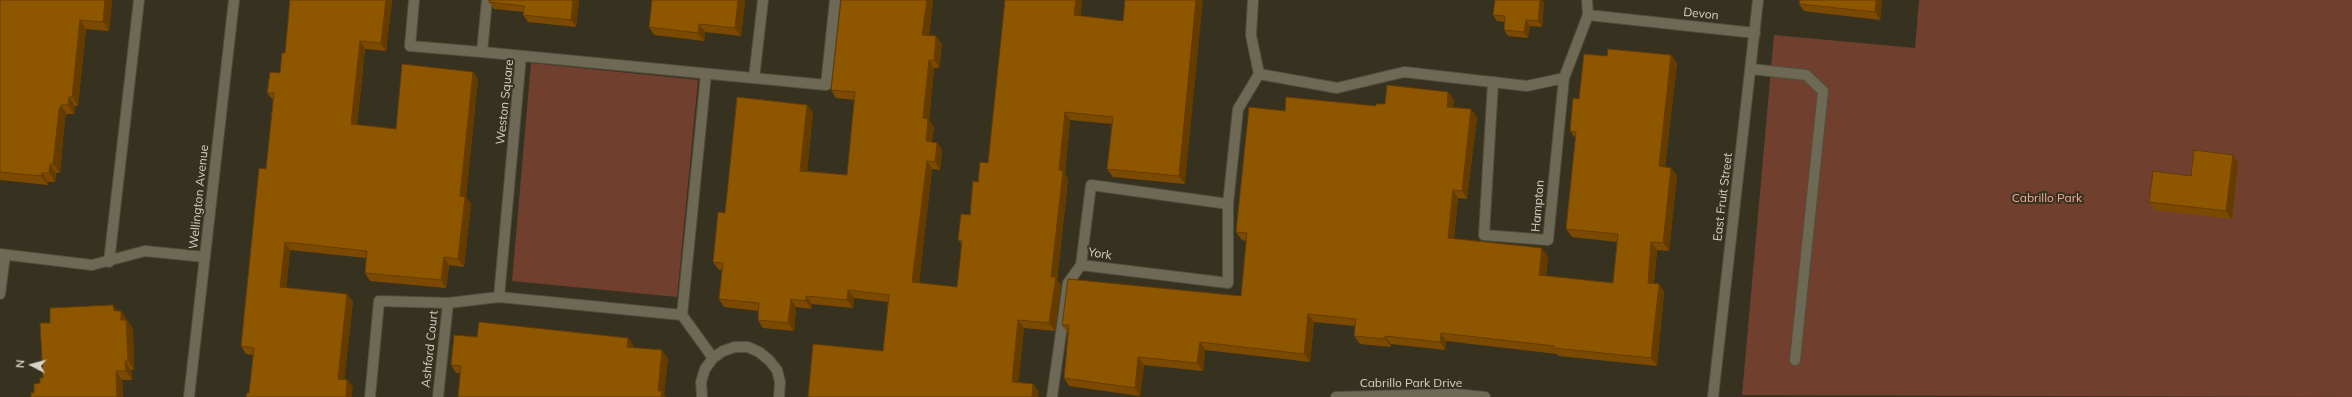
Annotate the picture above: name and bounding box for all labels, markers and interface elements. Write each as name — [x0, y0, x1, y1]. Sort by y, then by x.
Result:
street label: Devon — [1683, 5, 1719, 23]
street label: Weston Square — [493, 59, 517, 145]
street label: Wellington Avenue — [186, 144, 212, 250]
street label: East Fruit Street — [1710, 152, 1736, 242]
street label: Hampton — [1529, 179, 1547, 233]
park label: Cabrillo Park — [2012, 191, 2082, 205]
street label: York — [1087, 245, 1113, 263]
street label: Ashford Court — [419, 310, 441, 388]
north arrow — [12, 345, 52, 385]
text: N — [13, 359, 27, 369]
street label: Cabrillo Park Drive — [1360, 376, 1462, 390]

